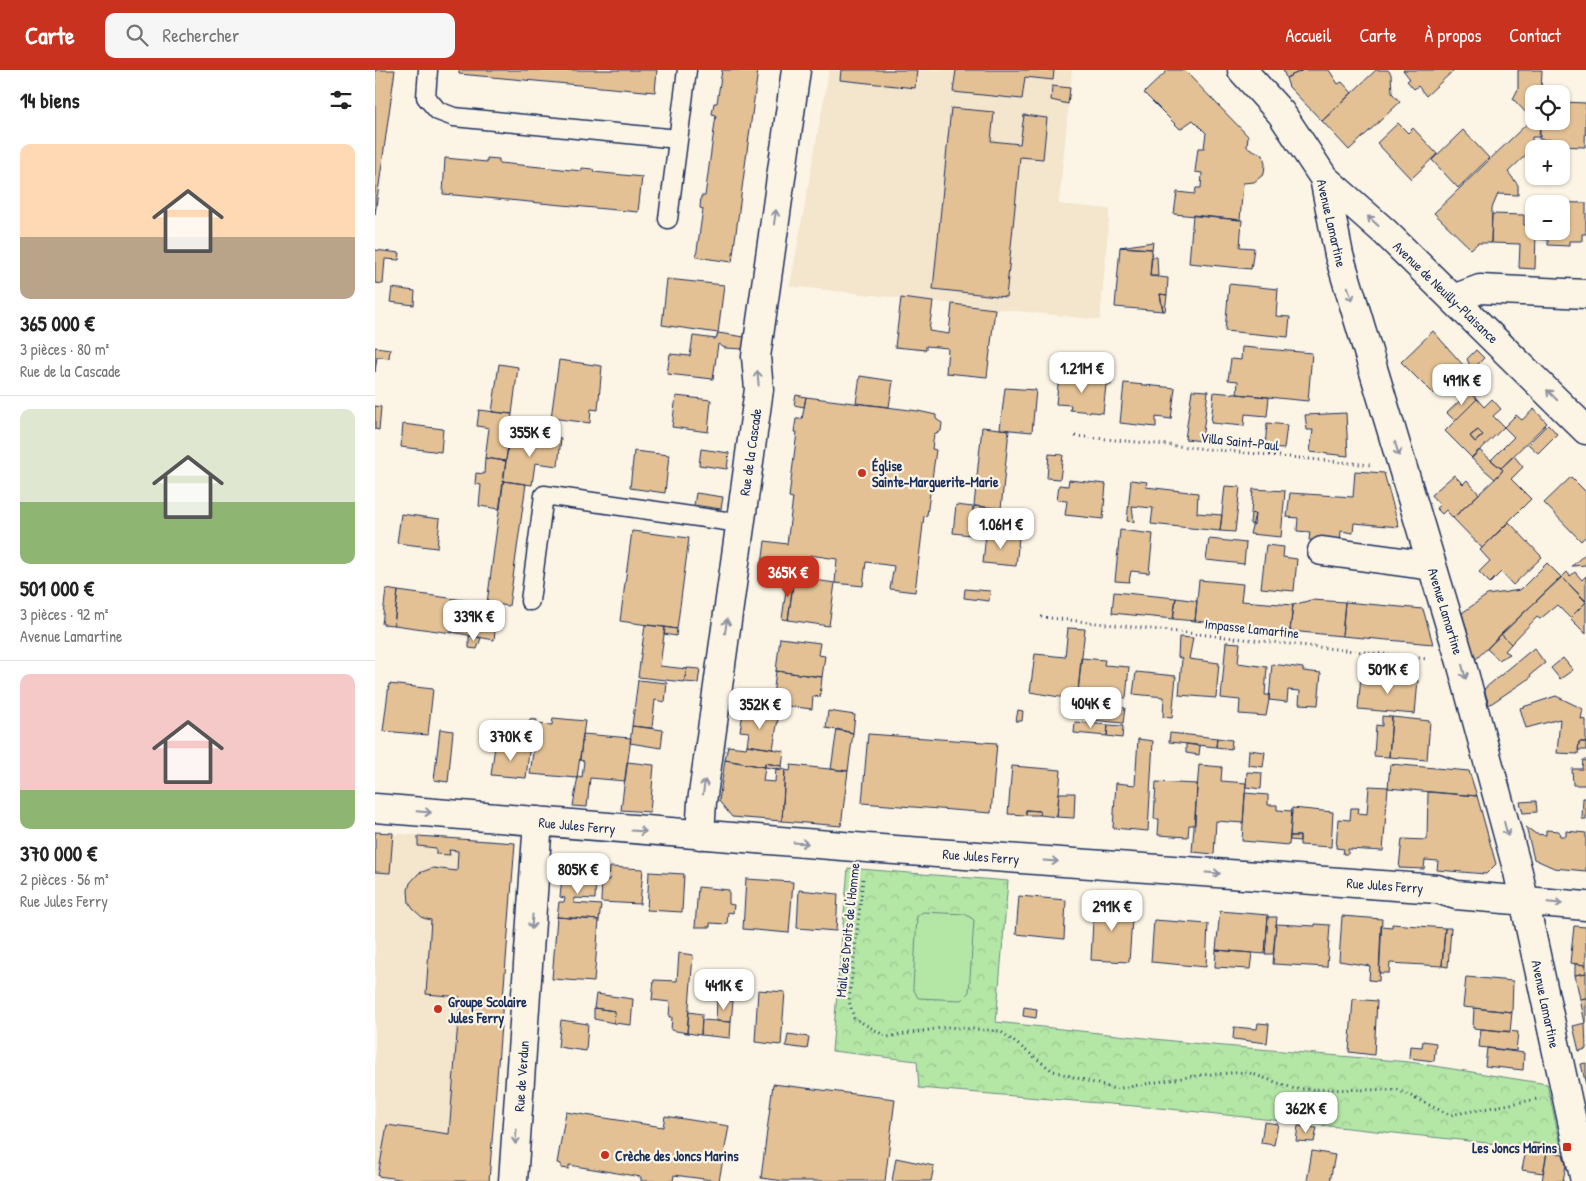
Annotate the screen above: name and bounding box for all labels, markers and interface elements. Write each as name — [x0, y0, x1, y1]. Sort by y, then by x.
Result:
search box — [105, 13, 455, 58]
text: Carte — [25, 19, 75, 51]
icon: search — [123, 21, 151, 49]
text: Rechercher — [163, 22, 239, 48]
text: Accueil — [1285, 23, 1331, 48]
text: Carte — [1359, 23, 1397, 48]
text: À propos — [1425, 23, 1481, 48]
text: Contact — [1509, 23, 1561, 48]
map controls — [1525, 85, 1570, 240]
button: locate — [1525, 85, 1570, 130]
text: 14 biens — [20, 86, 80, 115]
icon: filters — [327, 86, 355, 114]
button: + — [1525, 140, 1570, 185]
icon: home — [143, 176, 233, 266]
street label: Avenue Lamartine — [1313, 177, 1351, 269]
button: − — [1525, 195, 1570, 240]
one-way arrow — [770, 209, 780, 225]
one-way arrow — [1366, 215, 1379, 227]
street label: Avenue de Neuilly-Plaisance — [1388, 237, 1503, 348]
one-way arrow — [1346, 286, 1356, 302]
text: 365 000 € — [20, 309, 95, 338]
text: 3 pièces · 80 m² — [20, 338, 109, 360]
pin: 1.21M € — [1036, 352, 1128, 394]
text: 1.21M € — [1060, 357, 1104, 379]
text: Rue de la Cascade — [20, 360, 121, 382]
pin: 491K € — [1421, 364, 1503, 406]
text: 491K € — [1443, 369, 1481, 391]
one-way arrow — [753, 370, 763, 386]
one-way arrow — [1546, 389, 1558, 401]
street label: Rue de la Cascade — [734, 407, 766, 497]
pin: 355K € — [489, 416, 571, 458]
text: 355K € — [510, 421, 550, 443]
street label: Villa Saint-Paul — [1200, 427, 1281, 455]
one-way arrow — [1393, 441, 1403, 457]
icon: home — [143, 442, 233, 532]
place label: Église Sainte-Marguerite-Marie — [872, 456, 999, 493]
marker: Église Sainte-Marguerite-Marie — [856, 467, 868, 479]
pin: 1.06M € — [955, 508, 1047, 550]
text: 1.06M € — [979, 513, 1023, 535]
pin: 365K € — [747, 556, 829, 598]
text: 365K € — [768, 561, 808, 583]
street label: Avenue Lamartine — [1424, 565, 1468, 657]
text: 501 000 € — [20, 574, 94, 603]
pin: 339K € — [433, 600, 515, 642]
text: 3 pièces · 92 m² — [20, 603, 109, 625]
text: 339K € — [454, 605, 494, 627]
street label: Impasse Lamartine — [1204, 614, 1301, 643]
one-way arrow — [721, 618, 731, 634]
text: Avenue Lamartine — [20, 625, 122, 647]
pin: 501K € — [1347, 652, 1429, 695]
text: 501K € — [1368, 658, 1408, 680]
one-way arrow — [1460, 664, 1469, 680]
pin: 404K € — [1050, 686, 1132, 729]
pin: 352K € — [719, 688, 801, 730]
text: 404K € — [1072, 692, 1110, 714]
text: 352K € — [739, 693, 781, 715]
icon: home — [143, 707, 233, 797]
pin: 370K € — [470, 720, 552, 762]
text: 370K € — [490, 725, 532, 747]
one-way arrow — [699, 779, 709, 795]
one-way arrow — [415, 807, 431, 816]
street label: Rue Jules Ferry — [538, 812, 616, 839]
one-way arrow — [1502, 821, 1512, 837]
one-way arrow — [631, 826, 647, 835]
one-way arrow — [793, 838, 809, 848]
text: 370 000 € — [20, 839, 97, 868]
street label: Rue Jules Ferry — [942, 844, 1020, 869]
pin: 805K € — [537, 852, 619, 895]
one-way arrow — [1042, 857, 1058, 866]
text: 805K € — [558, 858, 598, 880]
street label: Mail des Droits de l'Homme — [831, 862, 864, 998]
text: 2 pièces · 56 m² — [20, 868, 109, 890]
one-way arrow — [1204, 868, 1220, 877]
street label: Rue Jules Ferry — [1346, 873, 1424, 898]
text: Rue Jules Ferry — [20, 890, 108, 912]
pin: 291K € — [1071, 890, 1153, 932]
text: 291K € — [1093, 895, 1131, 917]
one-way arrow — [1547, 899, 1563, 908]
one-way arrow — [527, 914, 537, 930]
street label: Avenue Lamartine — [1527, 958, 1565, 1050]
pin: 441K € — [683, 968, 765, 1011]
text: 441K € — [705, 974, 743, 996]
place label: Groupe Scolaire Jules Ferry — [448, 992, 527, 1029]
marker: Groupe Scolaire Jules Ferry — [432, 1003, 444, 1015]
street label: Rue de Verdun — [509, 1040, 533, 1112]
pin: 362K € — [1265, 1092, 1347, 1134]
text: 362K € — [1286, 1097, 1326, 1119]
one-way arrow — [512, 1128, 521, 1144]
place label: Les Joncs Marins — [1472, 1138, 1558, 1157]
marker: Les Joncs Marins — [1561, 1141, 1573, 1153]
place label: Crèche des Joncs Marins — [615, 1146, 739, 1165]
marker: Crèche des Joncs Marins — [599, 1149, 611, 1161]

